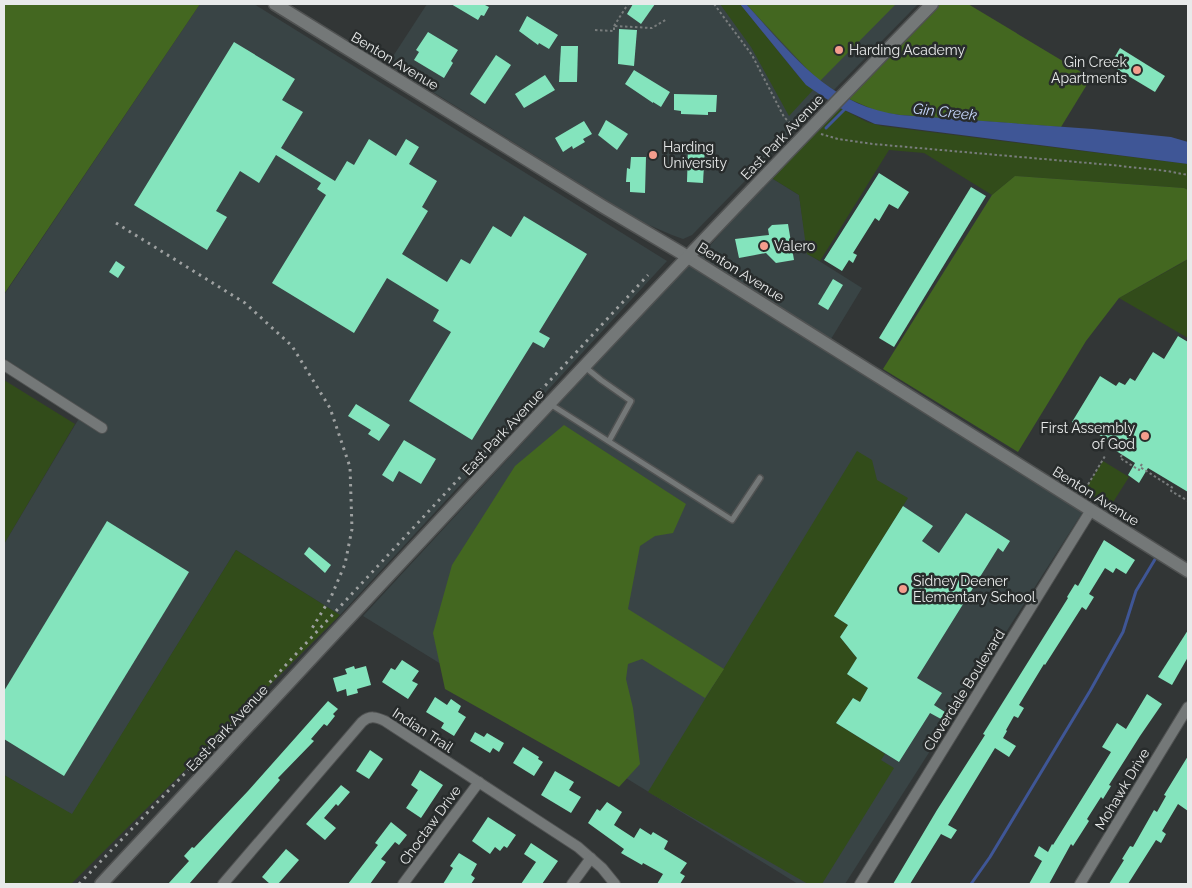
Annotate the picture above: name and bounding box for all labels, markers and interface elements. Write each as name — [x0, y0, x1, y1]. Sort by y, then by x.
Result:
street label: Benton Avenue — [348, 29, 442, 93]
place label: Harding Academy — [849, 42, 966, 58]
marker: Harding Academy — [833, 44, 845, 56]
place label: Gin Creek Apartments — [1051, 54, 1128, 86]
marker: Gin Creek Apartments — [1131, 64, 1143, 76]
street label: East Park Avenue — [737, 91, 827, 183]
water label: Gin Creek — [912, 100, 978, 124]
place label: Harding University — [663, 139, 728, 171]
marker: Harding University — [647, 149, 659, 161]
place label: Valero — [774, 238, 815, 254]
street label: Benton Avenue — [695, 239, 787, 305]
marker: Valero — [758, 240, 770, 252]
street label: East Park Avenue — [459, 386, 547, 478]
place label: First Assembly of God — [1040, 420, 1135, 452]
marker: First Assembly of God — [1139, 430, 1151, 442]
street label: Benton Avenue — [1050, 463, 1142, 529]
place label: Sidney Deener Elementary School — [913, 573, 1036, 605]
marker: Sidney Deener Elementary School — [897, 583, 909, 595]
street label: Cloverdale Boulevard — [920, 627, 1008, 753]
street label: East Park Avenue — [183, 682, 271, 774]
street label: Indian Trail — [390, 704, 456, 756]
street label: Mohawk Drive — [1091, 746, 1153, 832]
street label: Choctaw Drive — [396, 782, 464, 868]

